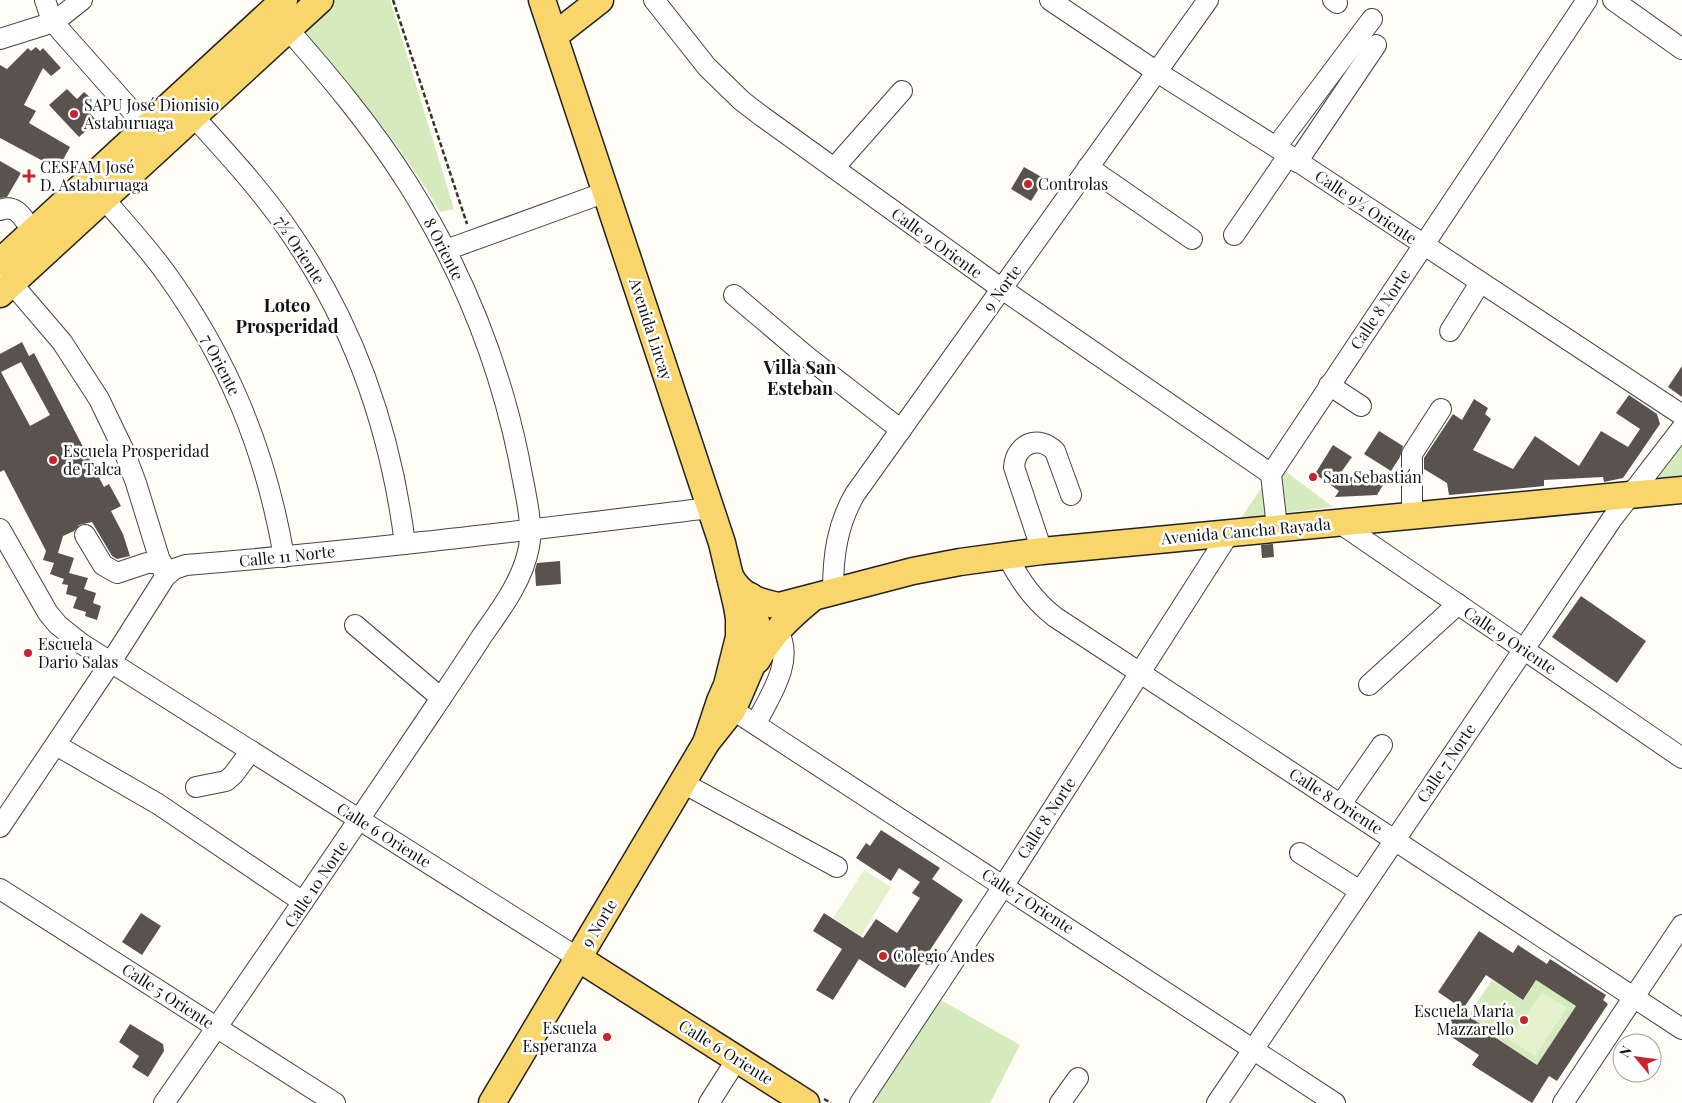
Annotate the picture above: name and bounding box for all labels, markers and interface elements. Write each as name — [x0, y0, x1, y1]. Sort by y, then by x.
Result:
place label: SAPU José Dionisio Astaburuaga — [83, 94, 220, 133]
marker: SAPU José Dionisio Astaburuaga — [68, 108, 80, 120]
place label: CESFAM José D. Astaburuaga — [40, 156, 149, 195]
street label: Calle 9½ Oriente — [1311, 165, 1421, 248]
marker: CESFAM José D. Astaburuaga — [22, 169, 36, 183]
place label: Controlas — [1038, 173, 1108, 194]
marker: Controlas — [1022, 178, 1034, 190]
street label: Calle 9 Oriente — [888, 203, 987, 283]
street label: 7½ Oriente — [271, 212, 330, 288]
street label: 8 Oriente — [420, 214, 469, 284]
street label: 9 Norte — [978, 260, 1026, 315]
street label: Calle 8 Norte — [1345, 264, 1414, 353]
street label: Avenida Lircay — [625, 274, 678, 382]
district label: Loteo Prosperidad — [236, 293, 339, 338]
street label: 7 Oriente — [197, 331, 246, 399]
district label: Villa San Esteban — [763, 355, 836, 400]
place label: Escuela Prosperidad de Talca — [63, 440, 209, 479]
marker: Escuela Prosperidad de Talca — [47, 454, 59, 466]
place label: San Sebastián — [1323, 466, 1422, 487]
marker: San Sebastián — [1307, 471, 1319, 483]
street label: Avenida Cancha Rayada — [1159, 513, 1332, 548]
street label: Calle 11 Norte — [238, 540, 336, 571]
street label: Calle 9 Oriente — [1460, 601, 1561, 678]
place label: Escuela Dario Salas — [38, 633, 118, 672]
marker: Escuela Dario Salas — [22, 647, 34, 659]
street label: Calle 7 Norte — [1411, 719, 1480, 806]
street label: Calle 8 Oriente — [1286, 763, 1387, 839]
street label: Calle 8 Norte — [1011, 773, 1080, 862]
street label: Calle 6 Oriente — [333, 797, 435, 872]
street label: Calle 10 Norte — [279, 836, 352, 931]
street label: Calle 7 Oriente — [978, 863, 1078, 938]
street label: 9 Norte — [576, 895, 621, 951]
place label: Colegio Andes — [893, 945, 995, 966]
marker: Colegio Andes — [877, 950, 889, 962]
street label: Calle 5 Oriente — [118, 958, 218, 1033]
place label: Escuela María Mazzarello — [1414, 1000, 1514, 1039]
street label: Calle 6 Oriente — [675, 1014, 777, 1089]
marker: Escuela María Mazzarello — [1518, 1014, 1530, 1026]
place label: Escuela Esperanza — [522, 1017, 597, 1056]
marker: Escuela Esperanza — [601, 1031, 613, 1043]
north arrow — [1612, 1033, 1662, 1083]
text: N — [1614, 1042, 1636, 1060]

